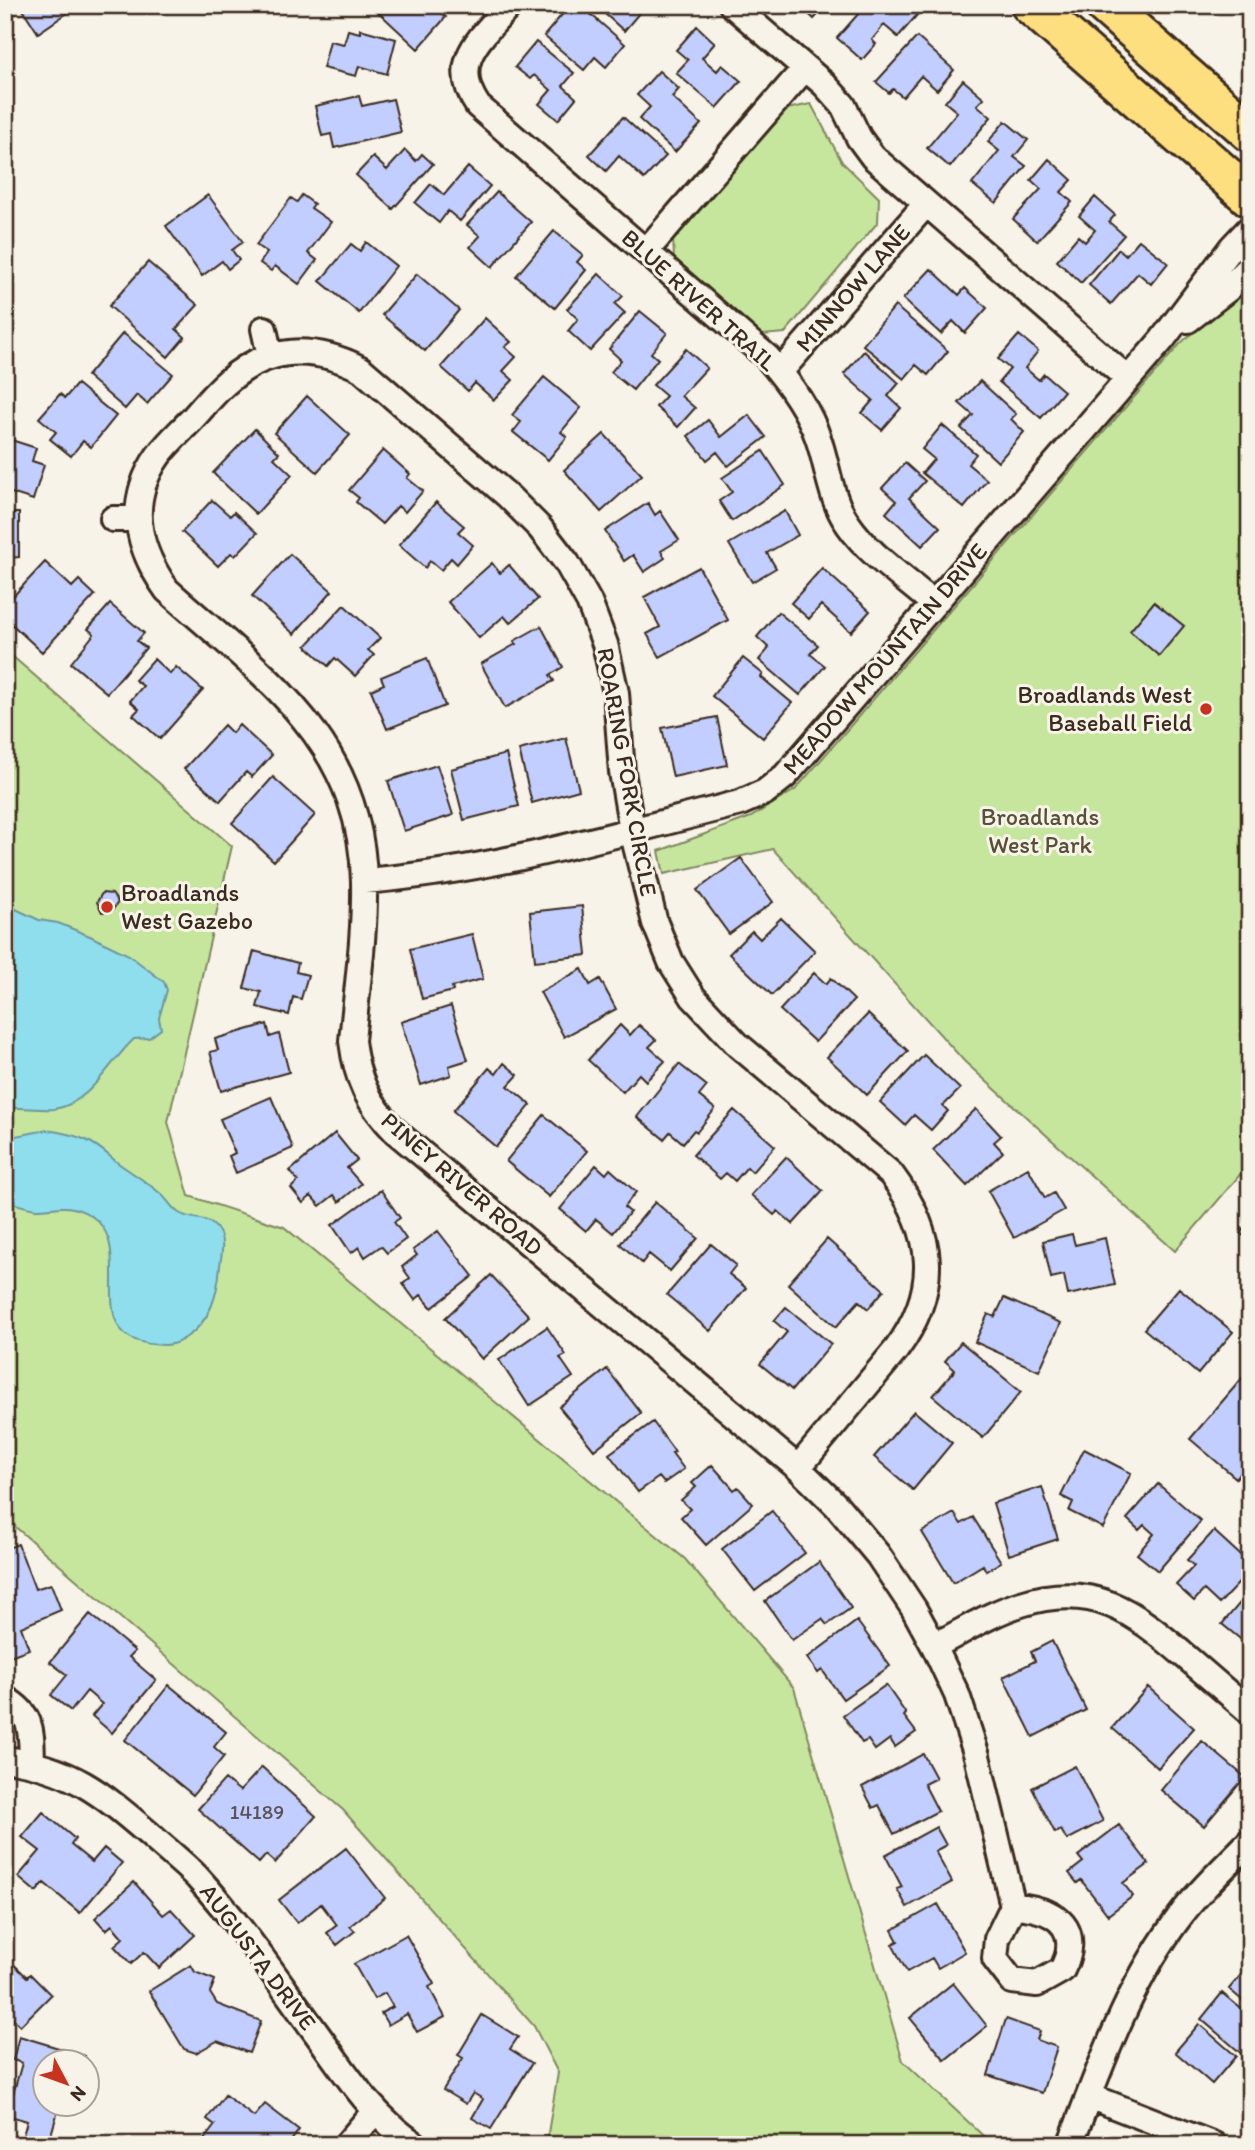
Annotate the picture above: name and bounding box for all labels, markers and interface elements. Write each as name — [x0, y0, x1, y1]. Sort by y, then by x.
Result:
street label: MINNOW LANE — [789, 218, 916, 358]
street label: BLUE RIVER TRAIL — [616, 223, 783, 377]
street label: MEADOW MOUNTAIN DRIVE — [776, 537, 993, 780]
street label: ROARING FORK CIRCLE — [591, 645, 664, 898]
place label: Broadlands West Baseball Field — [1017, 680, 1192, 737]
marker: Broadlands West Baseball Field — [1198, 701, 1214, 717]
park label: Broadlands West Park — [981, 802, 1099, 859]
place label: Broadlands West Gazebo — [121, 878, 253, 935]
marker: Broadlands West Gazebo — [99, 899, 115, 915]
street label: PINEY RIVER ROAD — [376, 1106, 549, 1262]
house number: 14189 — [230, 1799, 284, 1824]
street label: AUGUSTA DRIVE — [194, 1878, 323, 2036]
north arrow — [32, 2048, 102, 2118]
text: N — [66, 2081, 91, 2106]

